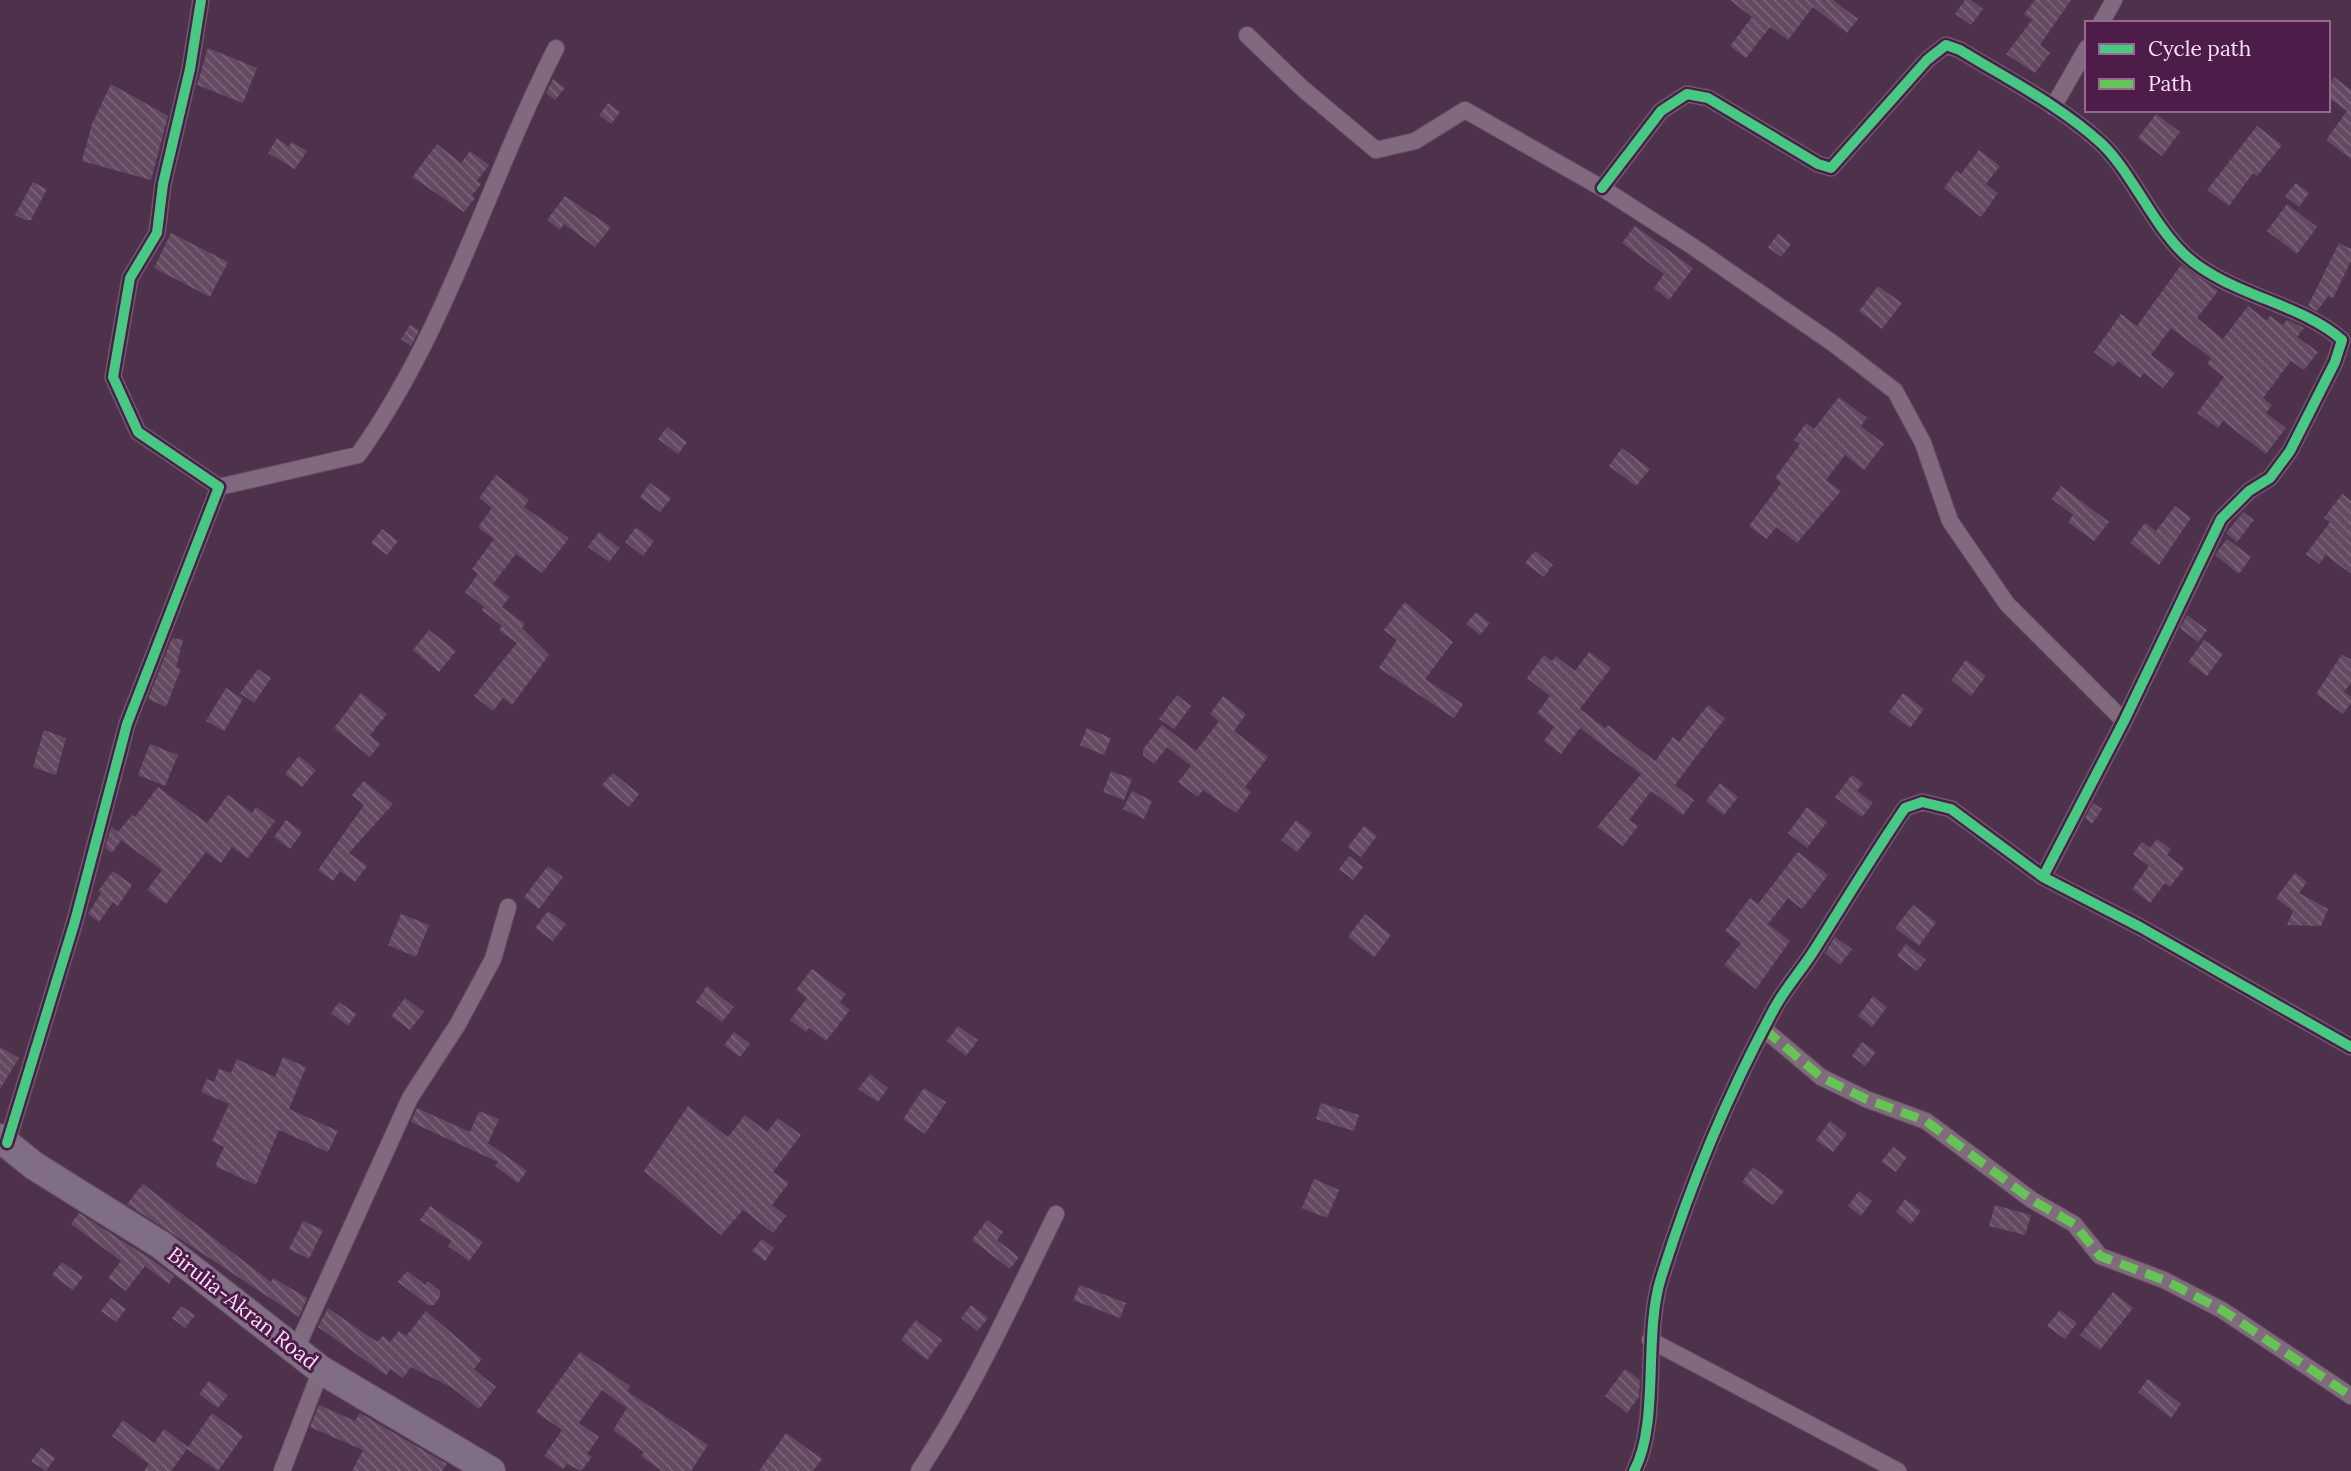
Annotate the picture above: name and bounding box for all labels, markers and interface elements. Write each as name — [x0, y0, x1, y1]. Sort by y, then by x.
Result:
legend — [2085, 21, 2330, 112]
text: Cycle path — [2148, 35, 2251, 62]
text: Path — [2148, 70, 2192, 97]
street label: Birulia-Akran Road — [162, 1241, 324, 1375]

